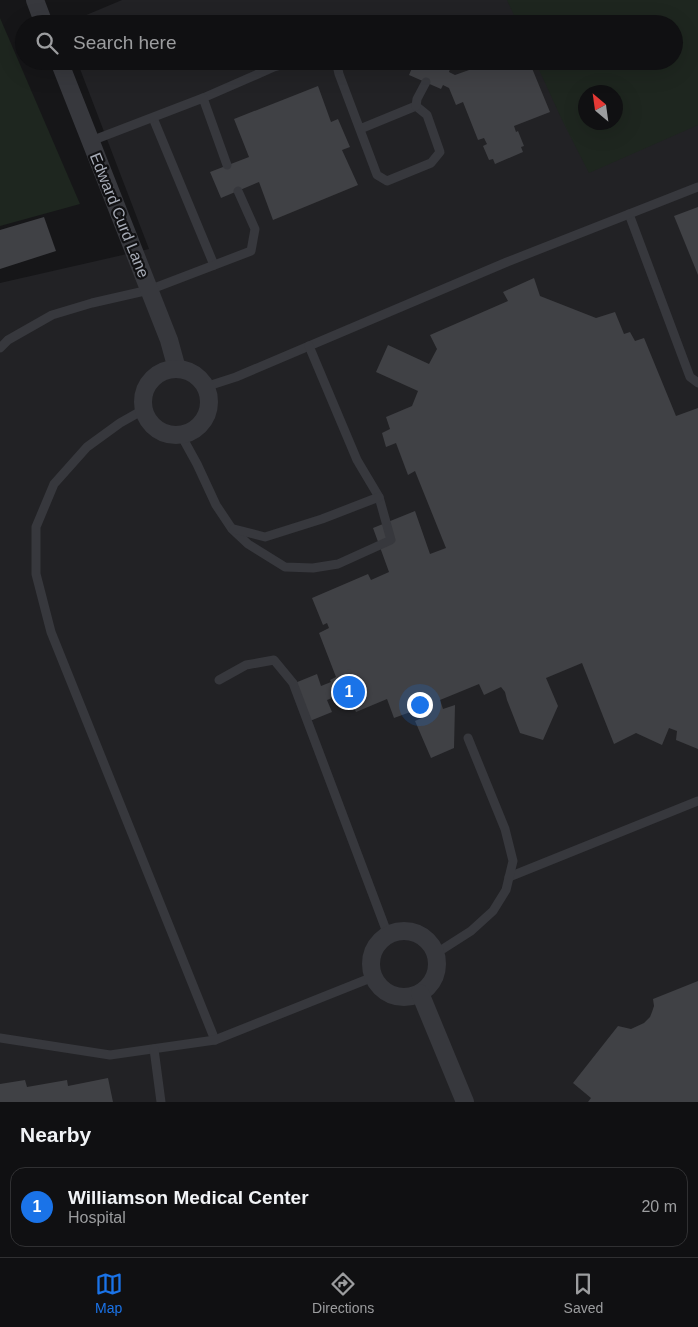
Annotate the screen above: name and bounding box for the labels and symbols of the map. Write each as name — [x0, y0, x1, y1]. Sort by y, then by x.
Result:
north arrow — [578, 85, 623, 130]
street label: Edward Curd Lane — [87, 150, 152, 280]
pin: 1 — [333, 673, 365, 711]
your location — [407, 692, 433, 718]

